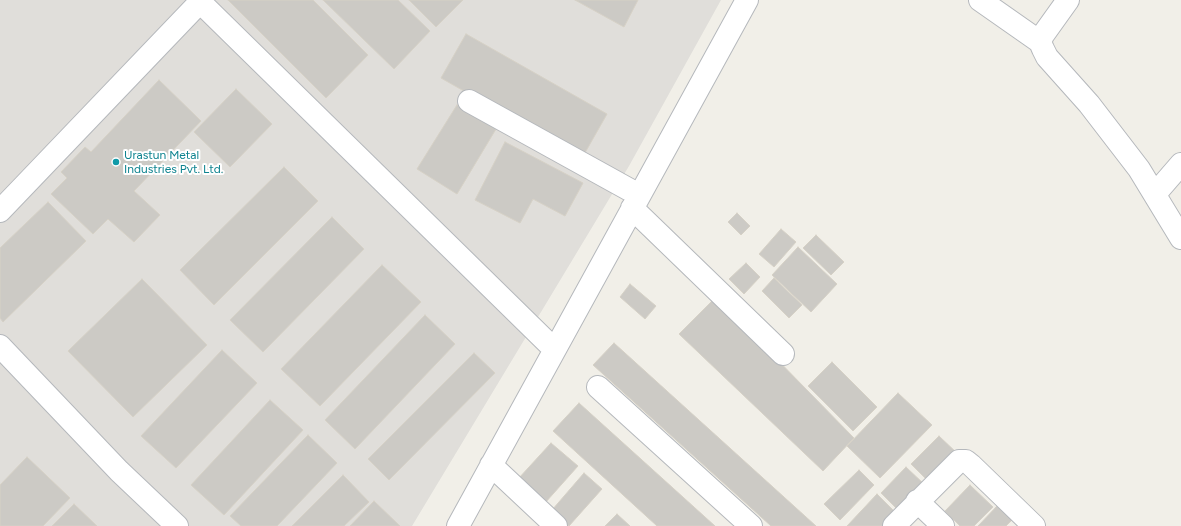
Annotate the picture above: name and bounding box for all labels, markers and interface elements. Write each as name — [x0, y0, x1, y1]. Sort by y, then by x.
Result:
place label: Urastun Metal Industries Pvt. Ltd. — [124, 148, 223, 176]
marker: Urastun Metal Industries Pvt. Ltd. — [111, 157, 121, 167]

